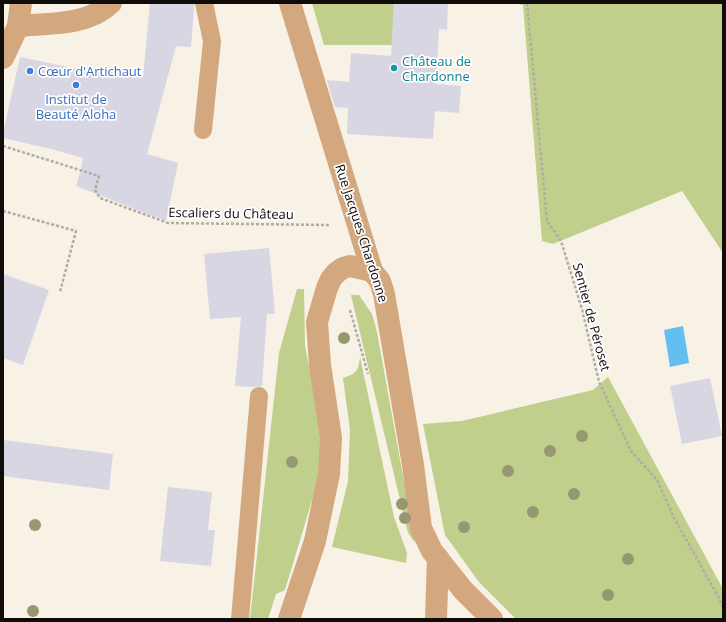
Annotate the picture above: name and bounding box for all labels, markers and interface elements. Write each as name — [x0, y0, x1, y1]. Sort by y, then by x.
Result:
place label: Château de Chardonne — [402, 52, 471, 85]
place label: Cœur d'Artichaut — [38, 62, 142, 80]
marker: Château de Chardonne — [389, 63, 399, 73]
marker: Cœur d'Artichaut — [25, 66, 35, 76]
marker: Institut de Beauté Aloha — [71, 80, 81, 90]
place label: Institut de Beauté Aloha — [36, 90, 116, 123]
street label: Rue Jacques Chardonne — [331, 162, 393, 304]
street label: Escaliers du Château — [168, 203, 294, 223]
street label: Sentier de Péroset — [569, 261, 615, 373]

